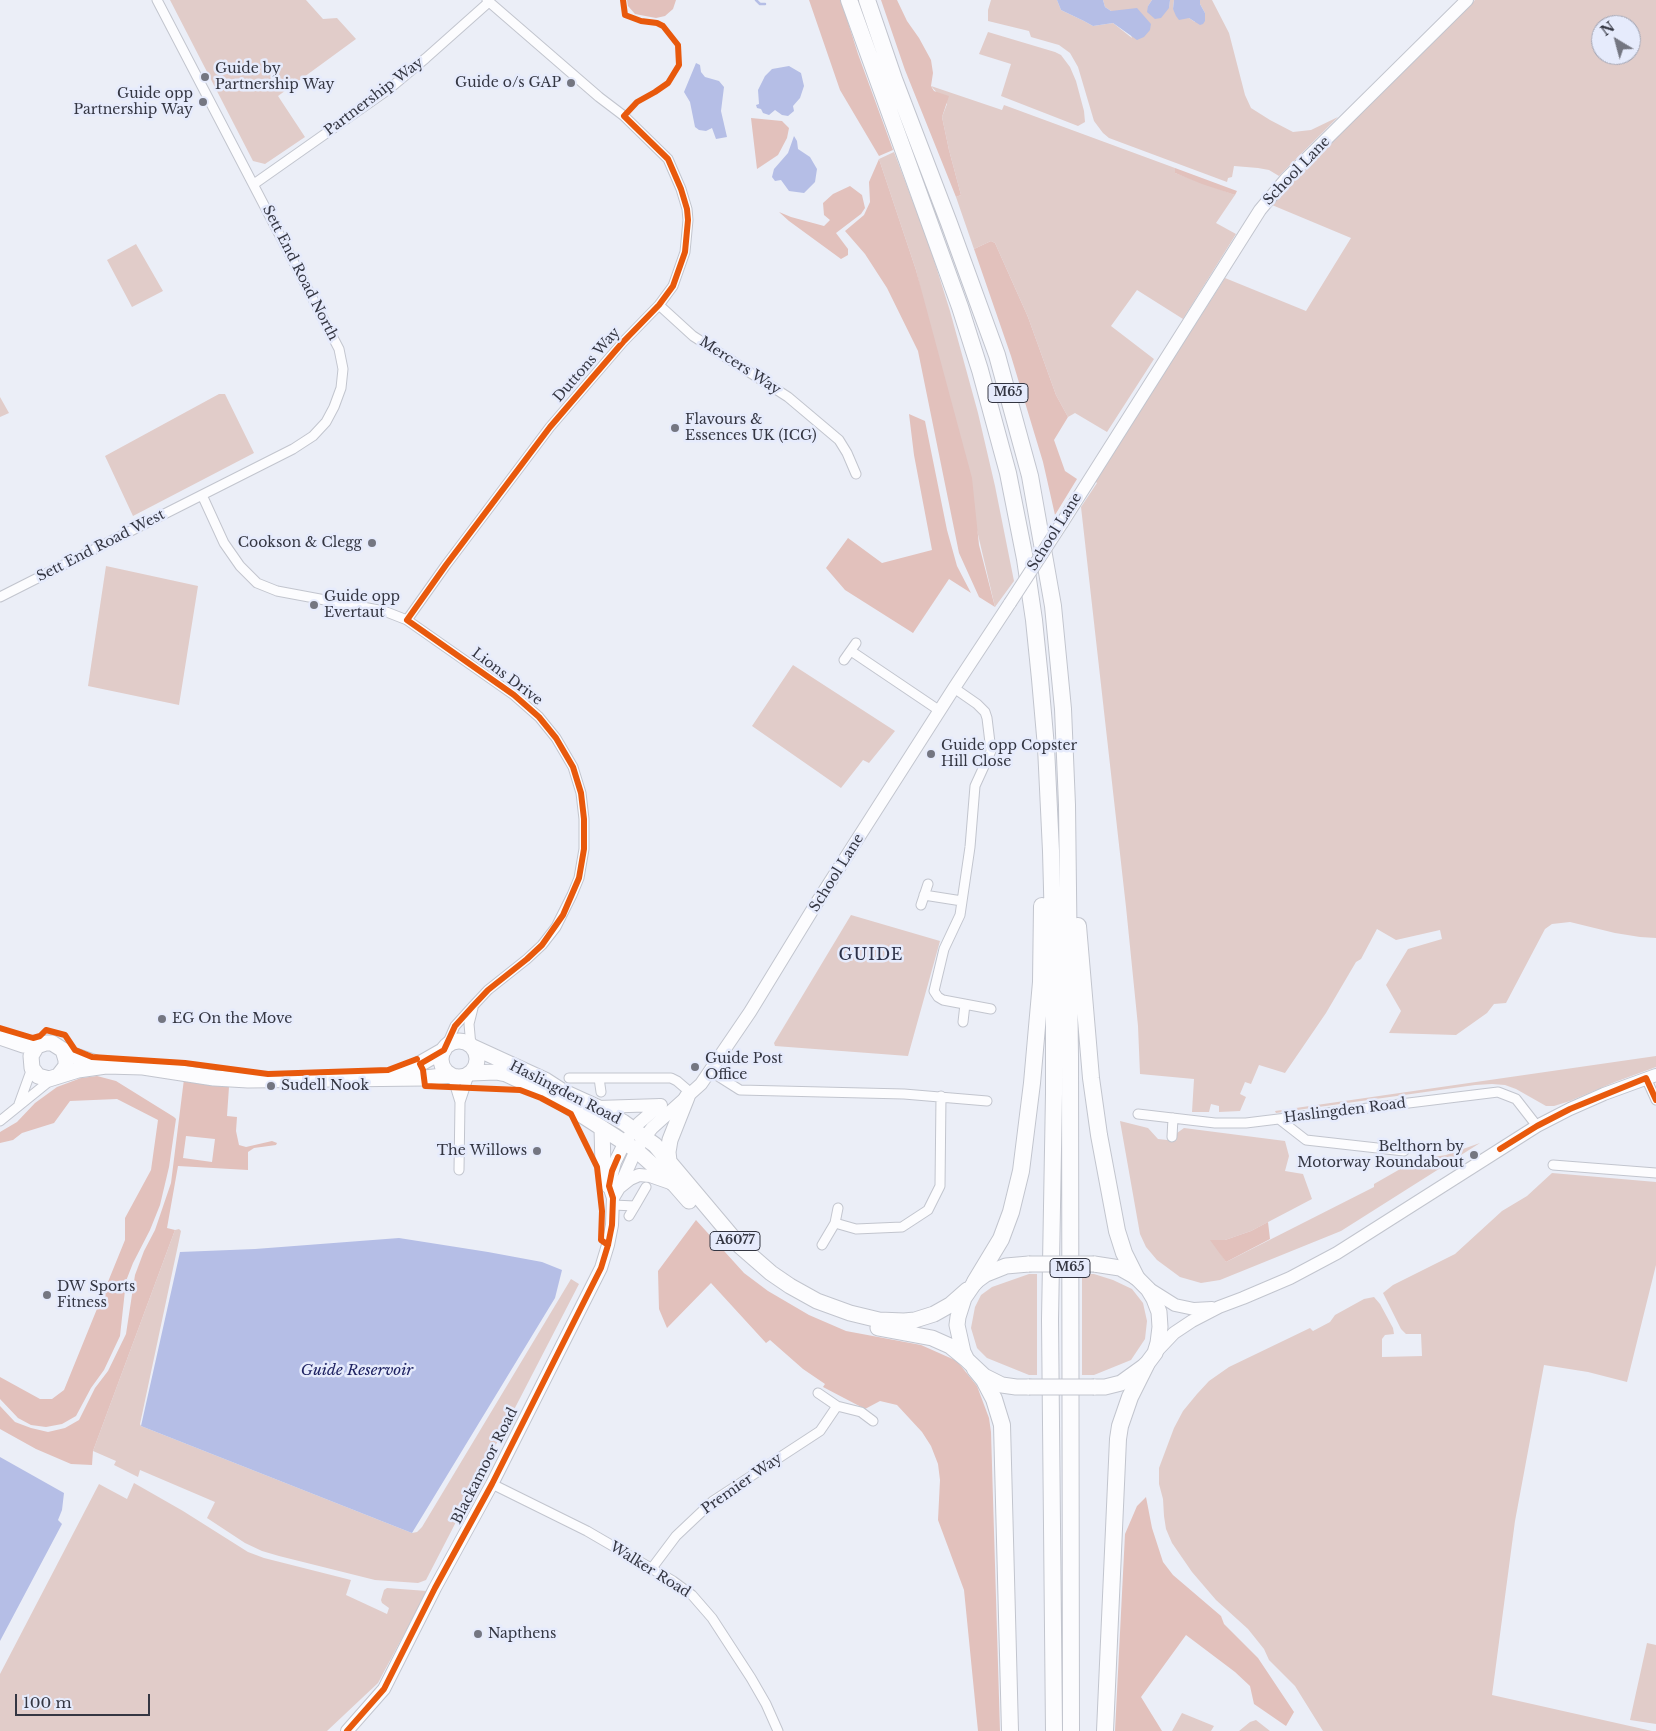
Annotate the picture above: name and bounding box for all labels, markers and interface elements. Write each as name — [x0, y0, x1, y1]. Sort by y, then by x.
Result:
north arrow — [1591, 15, 1641, 65]
text: N — [1597, 18, 1618, 40]
street label: Partnership Way — [321, 54, 427, 140]
place label: Guide by Partnership Way — [215, 61, 334, 94]
marker: Guide by Partnership Way — [199, 71, 211, 83]
place label: Guide o/s GAP — [455, 75, 561, 91]
marker: Guide o/s GAP — [565, 77, 577, 89]
place label: Guide opp Partnership Way — [74, 86, 193, 118]
marker: Guide opp Partnership Way — [197, 96, 209, 108]
street label: School Lane — [1260, 133, 1334, 209]
street label: Sett End Road North — [259, 203, 341, 343]
street label: Duttons Way — [550, 324, 624, 406]
street label: Mercers Way — [696, 333, 784, 399]
road number: M65 — [988, 383, 1028, 402]
place label: Flavours & Essences UK (ICG) — [685, 412, 817, 444]
marker: Flavours & Essences UK (ICG) — [669, 422, 681, 434]
street label: School Lane — [1024, 490, 1086, 574]
street label: Sett End Road West — [34, 506, 168, 586]
place label: Cookson & Clegg — [238, 535, 362, 551]
marker: Cookson & Clegg — [366, 537, 378, 549]
place label: Guide opp Evertaut — [324, 589, 400, 622]
marker: Guide opp Evertaut — [308, 599, 320, 611]
street label: Lions Drive — [468, 645, 546, 709]
place label: Guide opp Copster Hill Close — [941, 738, 1077, 770]
marker: Guide opp Copster Hill Close — [925, 748, 937, 760]
street label: School Lane — [806, 831, 868, 915]
district label: GUIDE — [838, 945, 904, 965]
place label: EG On the Move — [172, 1011, 292, 1027]
marker: EG On the Move — [156, 1013, 168, 1025]
place label: Guide Post Office — [705, 1051, 783, 1084]
street label: Haslingden Road — [507, 1058, 623, 1128]
marker: Guide Post Office — [689, 1061, 701, 1073]
place label: Sudell Nook — [281, 1078, 369, 1094]
marker: Sudell Nook — [265, 1080, 277, 1092]
street label: Haslingden Road — [1283, 1095, 1407, 1127]
place label: Belthorn by Motorway Roundabout — [1297, 1139, 1464, 1172]
place label: The Willows — [437, 1143, 527, 1159]
marker: The Willows — [531, 1145, 543, 1157]
marker: Belthorn by Motorway Roundabout — [1468, 1149, 1480, 1161]
road number: A6077 — [710, 1232, 760, 1250]
road number: M65 — [1050, 1258, 1090, 1278]
place label: DW Sports Fitness — [57, 1279, 135, 1311]
marker: DW Sports Fitness — [41, 1289, 53, 1301]
water label: Guide Reservoir — [301, 1362, 413, 1380]
street label: Blackamoor Road — [448, 1405, 522, 1527]
street label: Premier Way — [699, 1450, 785, 1518]
street label: Walker Road — [607, 1539, 693, 1601]
place label: Napthens — [488, 1626, 556, 1642]
marker: Napthens — [472, 1628, 484, 1640]
scale bar — [18, 1684, 152, 1716]
text: 100 m — [23, 1693, 72, 1712]

